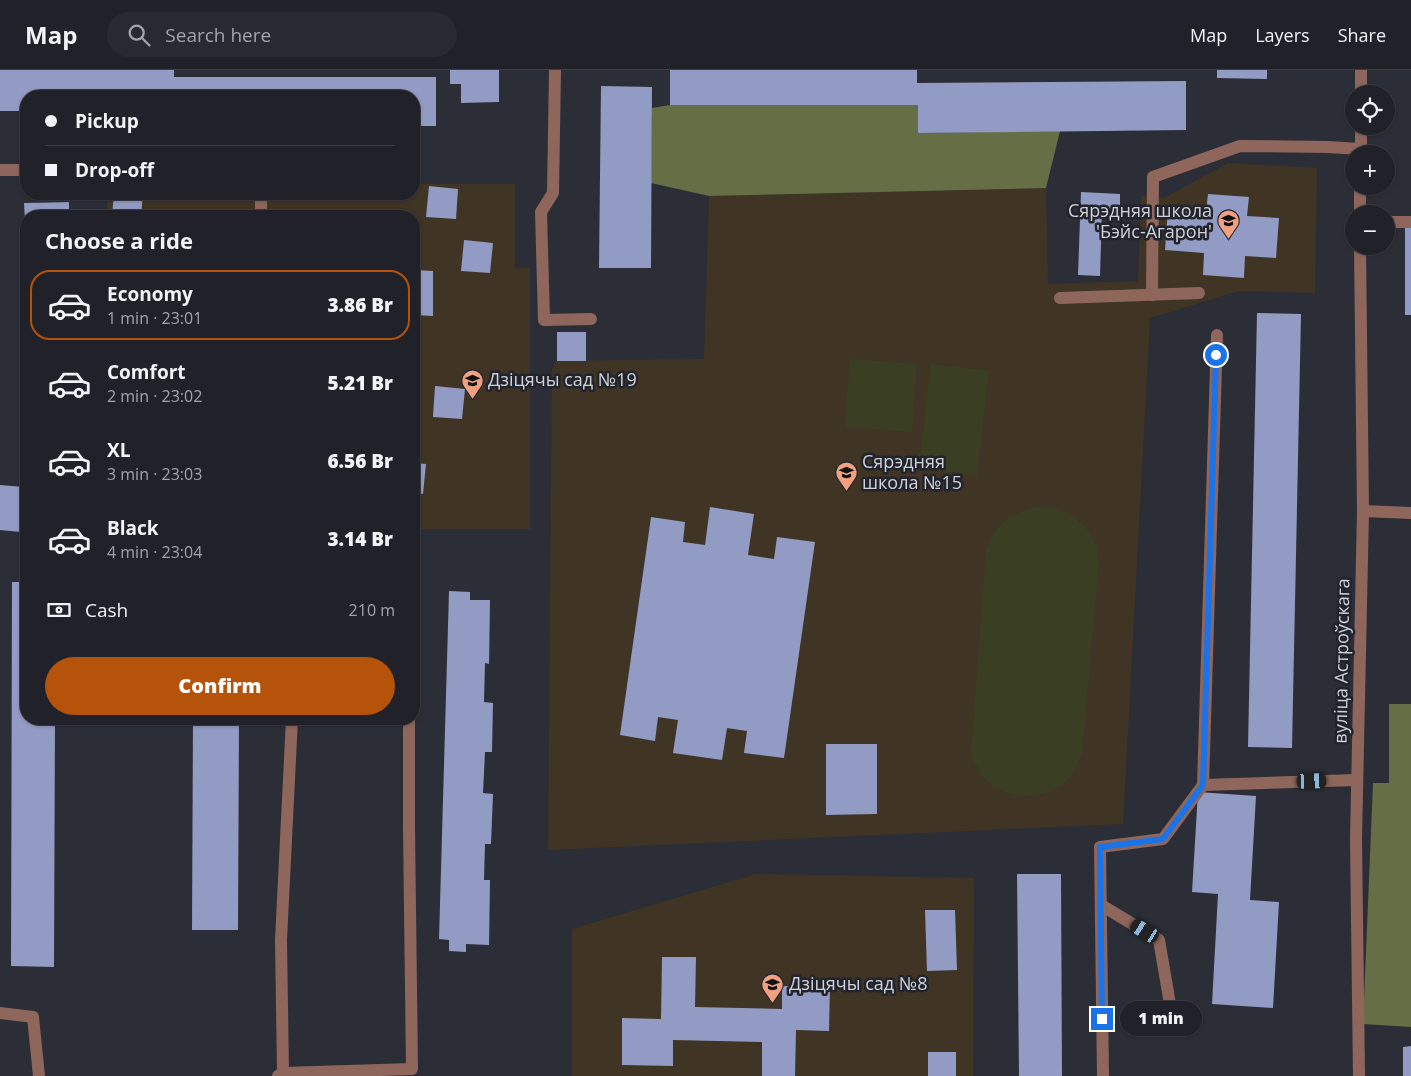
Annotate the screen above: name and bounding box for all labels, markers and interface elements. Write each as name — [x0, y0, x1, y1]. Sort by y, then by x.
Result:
search box — [107, 12, 457, 57]
text: Map — [25, 18, 77, 51]
icon: search — [125, 21, 153, 49]
text: Search here — [165, 22, 271, 48]
text: Map — [1190, 23, 1227, 47]
text: Layers — [1255, 23, 1310, 47]
text: Share — [1338, 23, 1386, 47]
map controls — [1345, 85, 1395, 255]
button: locate — [1345, 85, 1395, 135]
text: Pickup — [75, 108, 139, 134]
button: + — [1345, 145, 1395, 195]
text: Drop-off — [75, 157, 154, 183]
place label: Сярэдняя школа 'Бэйс-Агарон' — [1068, 198, 1212, 243]
button: − — [1345, 205, 1395, 255]
school or university icon: Сярэдняя школа 'Бэйс-Агарон' — [1216, 209, 1240, 240]
text: Choose a ride — [45, 225, 193, 255]
text: Economy — [107, 281, 193, 307]
icon: car — [47, 283, 92, 328]
text: 3.86 Br — [327, 292, 393, 318]
text: 1 min · 23:01 — [107, 307, 202, 329]
route start — [1205, 344, 1227, 366]
text: Comfort — [107, 359, 186, 385]
icon: car — [47, 361, 92, 406]
place label: Дзіцячы сад №19 — [488, 367, 637, 391]
school or university icon: Дзіцячы сад №19 — [460, 368, 484, 399]
text: 5.21 Br — [327, 370, 393, 396]
text: 2 min · 23:02 — [107, 385, 202, 407]
text: XL — [107, 437, 130, 463]
icon: car — [47, 439, 92, 484]
text: 6.56 Br — [327, 448, 393, 474]
place label: Сярэдняя школа №15 — [862, 449, 962, 494]
school or university icon: Сярэдняя школа №15 — [834, 460, 858, 491]
text: 3 min · 23:03 — [107, 463, 202, 485]
text: Black — [107, 515, 159, 541]
icon: car — [47, 517, 92, 562]
text: 3.14 Br — [327, 526, 393, 552]
text: 4 min · 23:04 — [107, 541, 202, 563]
street label: вуліца Астроўскага — [1328, 578, 1354, 744]
icon: cash — [45, 596, 73, 624]
text: Cash — [85, 597, 128, 623]
text: 210 m — [349, 599, 395, 621]
button: Confirm — [45, 657, 395, 715]
car — [1296, 773, 1327, 789]
car — [1128, 917, 1161, 945]
place label: Дзіцячы сад №8 — [789, 971, 928, 995]
school or university icon: Дзіцячы сад №8 — [761, 972, 785, 1003]
callout: 1 min — [1120, 1002, 1202, 1036]
text: 1 min — [1138, 1007, 1184, 1029]
route end — [1091, 1008, 1113, 1030]

